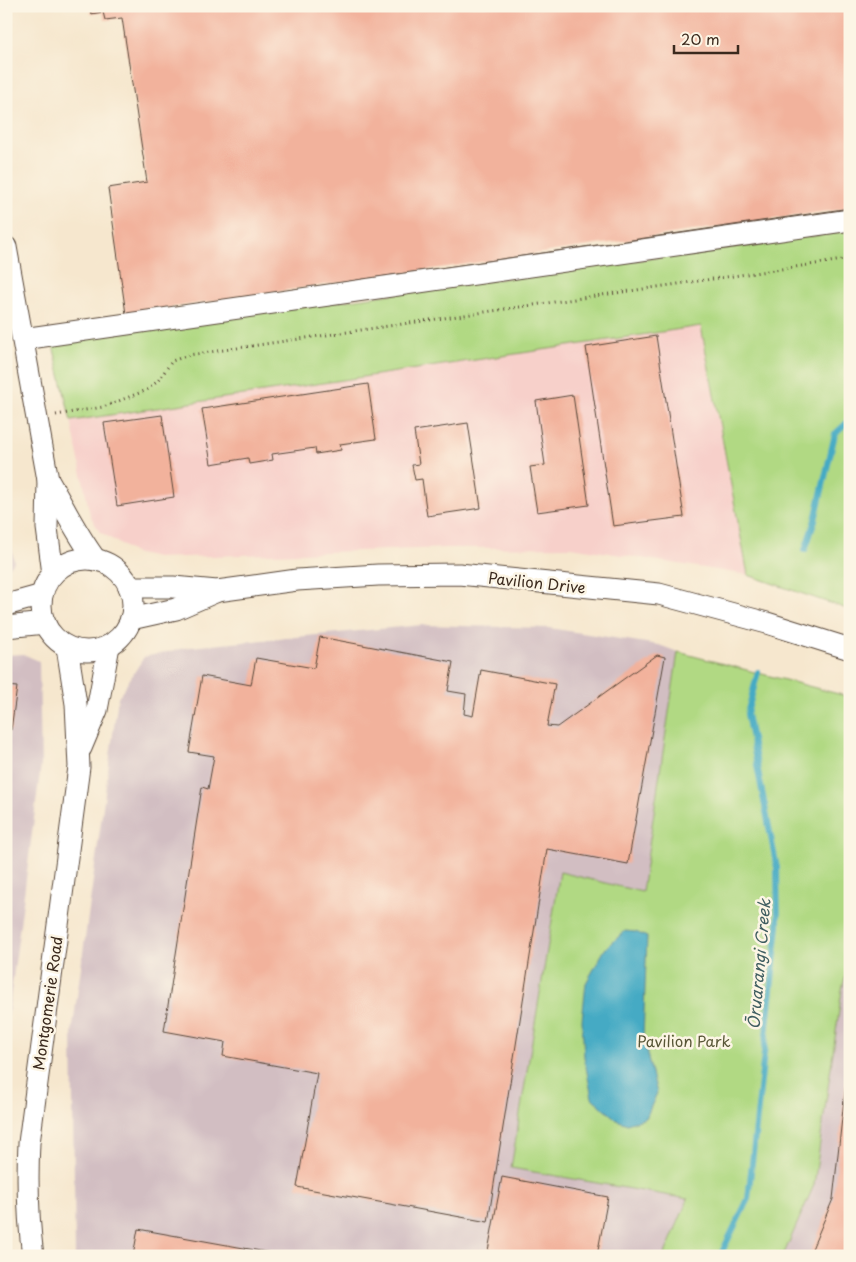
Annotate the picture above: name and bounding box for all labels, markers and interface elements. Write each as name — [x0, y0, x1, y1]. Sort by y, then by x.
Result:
scale bar — [674, 22, 737, 54]
text: 20 m — [681, 27, 720, 50]
street label: Pavilion Drive — [487, 565, 587, 599]
water label: Ōruarangi Creek — [740, 897, 776, 1030]
street label: Montgomerie Road — [26, 935, 68, 1071]
park label: Pavilion Park — [637, 1029, 731, 1052]

